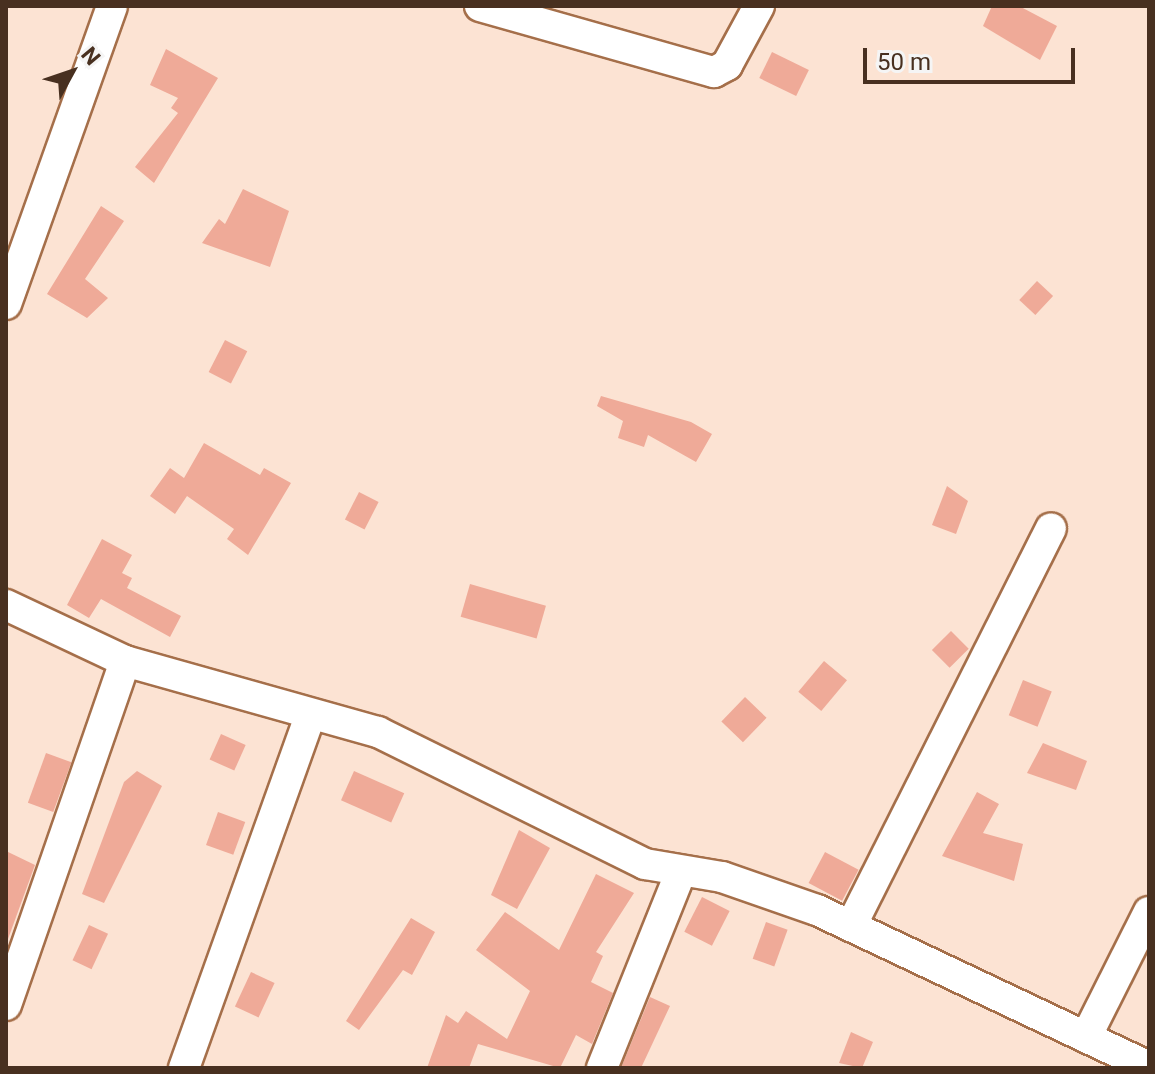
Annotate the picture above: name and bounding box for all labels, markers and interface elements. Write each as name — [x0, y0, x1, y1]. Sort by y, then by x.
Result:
north arrow — [32, 32, 112, 112]
scale bar — [867, 32, 1079, 82]
text: N — [76, 42, 105, 70]
text: 50 m — [877, 48, 931, 76]

